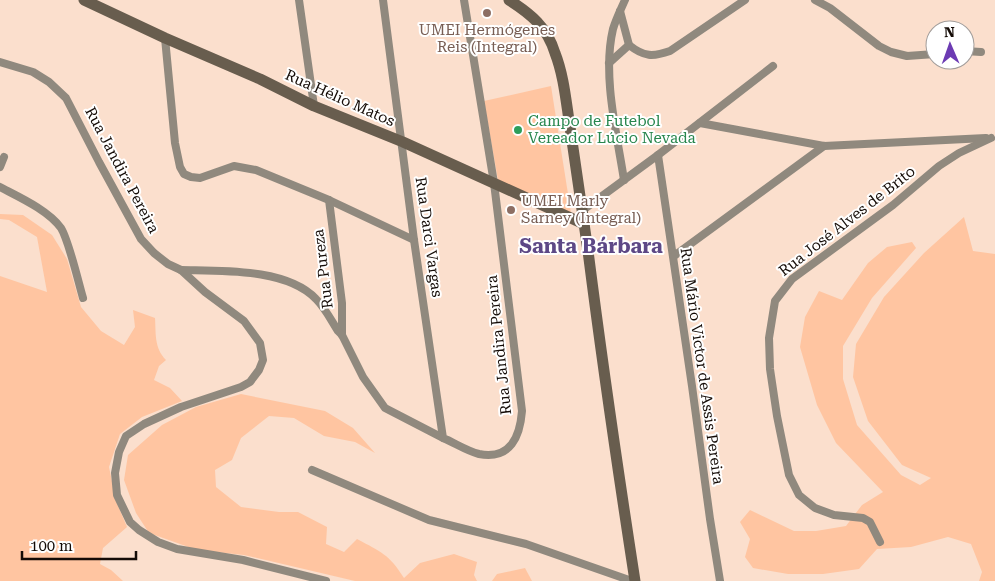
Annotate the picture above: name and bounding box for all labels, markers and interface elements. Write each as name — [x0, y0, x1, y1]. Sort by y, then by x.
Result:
marker: UMEI Hermógenes Reis (Integral) — [481, 7, 493, 19]
north arrow — [925, 20, 975, 70]
place label: UMEI Hermógenes Reis (Integral) — [419, 21, 555, 56]
text: N — [944, 24, 955, 40]
street label: Rua Hélio Matos — [282, 66, 398, 130]
street label: Rua Jandira Pereira — [81, 104, 163, 236]
place label: Campo de Futebol Vereador Lúcio Nevada — [528, 112, 696, 147]
marker: Campo de Futebol Vereador Lúcio Nevada — [512, 124, 524, 136]
street label: Rua José Alves de Brito — [775, 162, 919, 280]
street label: Rua Darci Vargas — [412, 176, 446, 298]
place label: UMEI Marly Sarney (Integral) — [521, 192, 641, 227]
marker: UMEI Marly Sarney (Integral) — [505, 204, 517, 216]
street label: Rua Pureza — [309, 228, 337, 310]
district label: Santa Bárbara — [519, 234, 663, 258]
street label: Rua Mário Victor de Assis Pereira — [676, 246, 728, 486]
street label: Rua Jandira Pereira — [483, 274, 515, 416]
scale bar — [22, 528, 136, 560]
text: 100 m — [30, 537, 73, 555]

